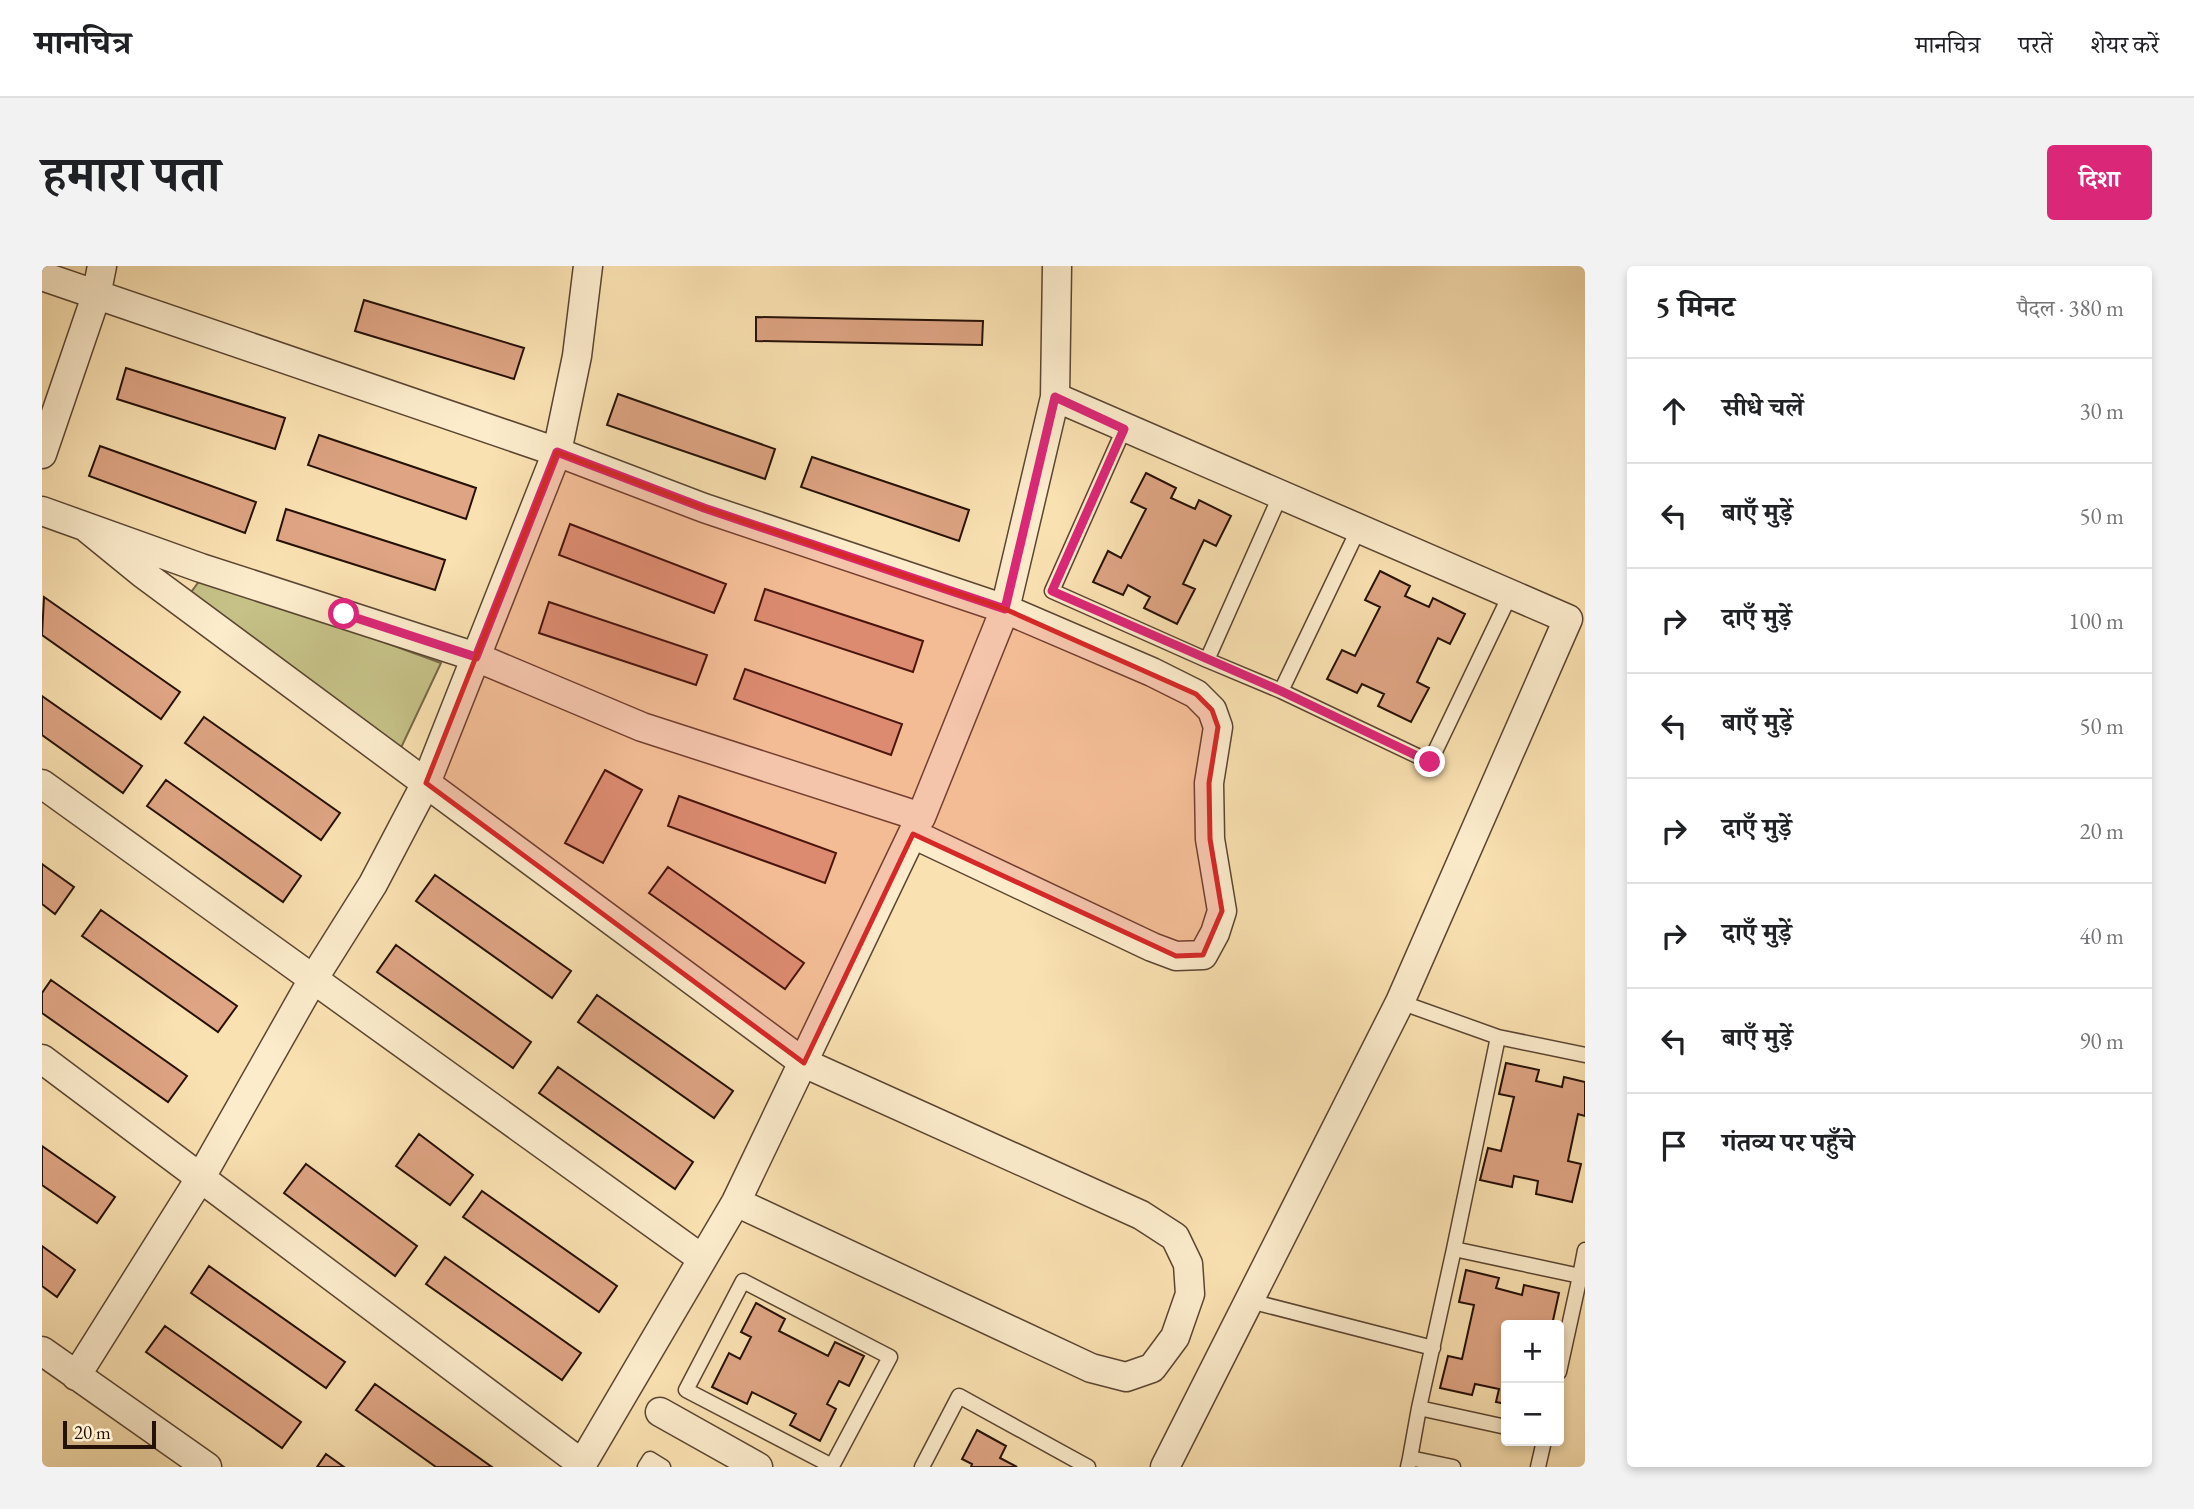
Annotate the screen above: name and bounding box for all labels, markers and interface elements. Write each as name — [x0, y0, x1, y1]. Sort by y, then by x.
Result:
text: मानचित्र — [35, 21, 131, 64]
text: मानचित्र — [1915, 29, 1980, 60]
text: परतें — [2018, 29, 2053, 60]
text: शेयर करें — [2091, 29, 2159, 60]
text: हमारा पता — [42, 142, 220, 206]
button: दिशा — [2047, 145, 2152, 220]
text: 5 मिनट — [1655, 287, 1735, 326]
text: पैदल · 380 m — [2017, 293, 2124, 323]
text: सीधे चलें — [1722, 390, 1804, 424]
icon: ahead — [1655, 392, 1693, 430]
text: 30 m — [2079, 396, 2124, 426]
text: बाएँ मुड़ें — [1722, 495, 1793, 529]
icon: left — [1655, 497, 1693, 535]
text: 50 m — [2079, 501, 2124, 531]
route start — [328, 598, 359, 629]
text: दाएँ मुड़ें — [1722, 600, 1792, 634]
icon: right — [1655, 602, 1693, 640]
text: 100 m — [2068, 606, 2124, 636]
text: बाएँ मुड़ें — [1722, 705, 1793, 739]
icon: left — [1655, 707, 1693, 745]
text: 50 m — [2079, 711, 2124, 741]
route end — [1414, 746, 1445, 777]
text: दाएँ मुड़ें — [1722, 810, 1792, 844]
icon: right — [1655, 812, 1693, 850]
text: 20 m — [2079, 816, 2124, 846]
text: दाएँ मुड़ें — [1722, 915, 1792, 949]
icon: right — [1655, 917, 1693, 955]
text: 40 m — [2079, 921, 2124, 951]
text: बाएँ मुड़ें — [1722, 1020, 1793, 1054]
icon: left — [1655, 1022, 1693, 1060]
text: 90 m — [2079, 1026, 2124, 1056]
text: गंतव्य पर पहुँचे — [1722, 1125, 1855, 1159]
icon: arrive — [1655, 1127, 1693, 1165]
map controls — [1501, 1320, 1564, 1446]
button: + — [1501, 1320, 1564, 1383]
button: − — [1501, 1383, 1564, 1446]
scale bar — [63, 1418, 156, 1450]
text: 20 m — [74, 1420, 111, 1445]

